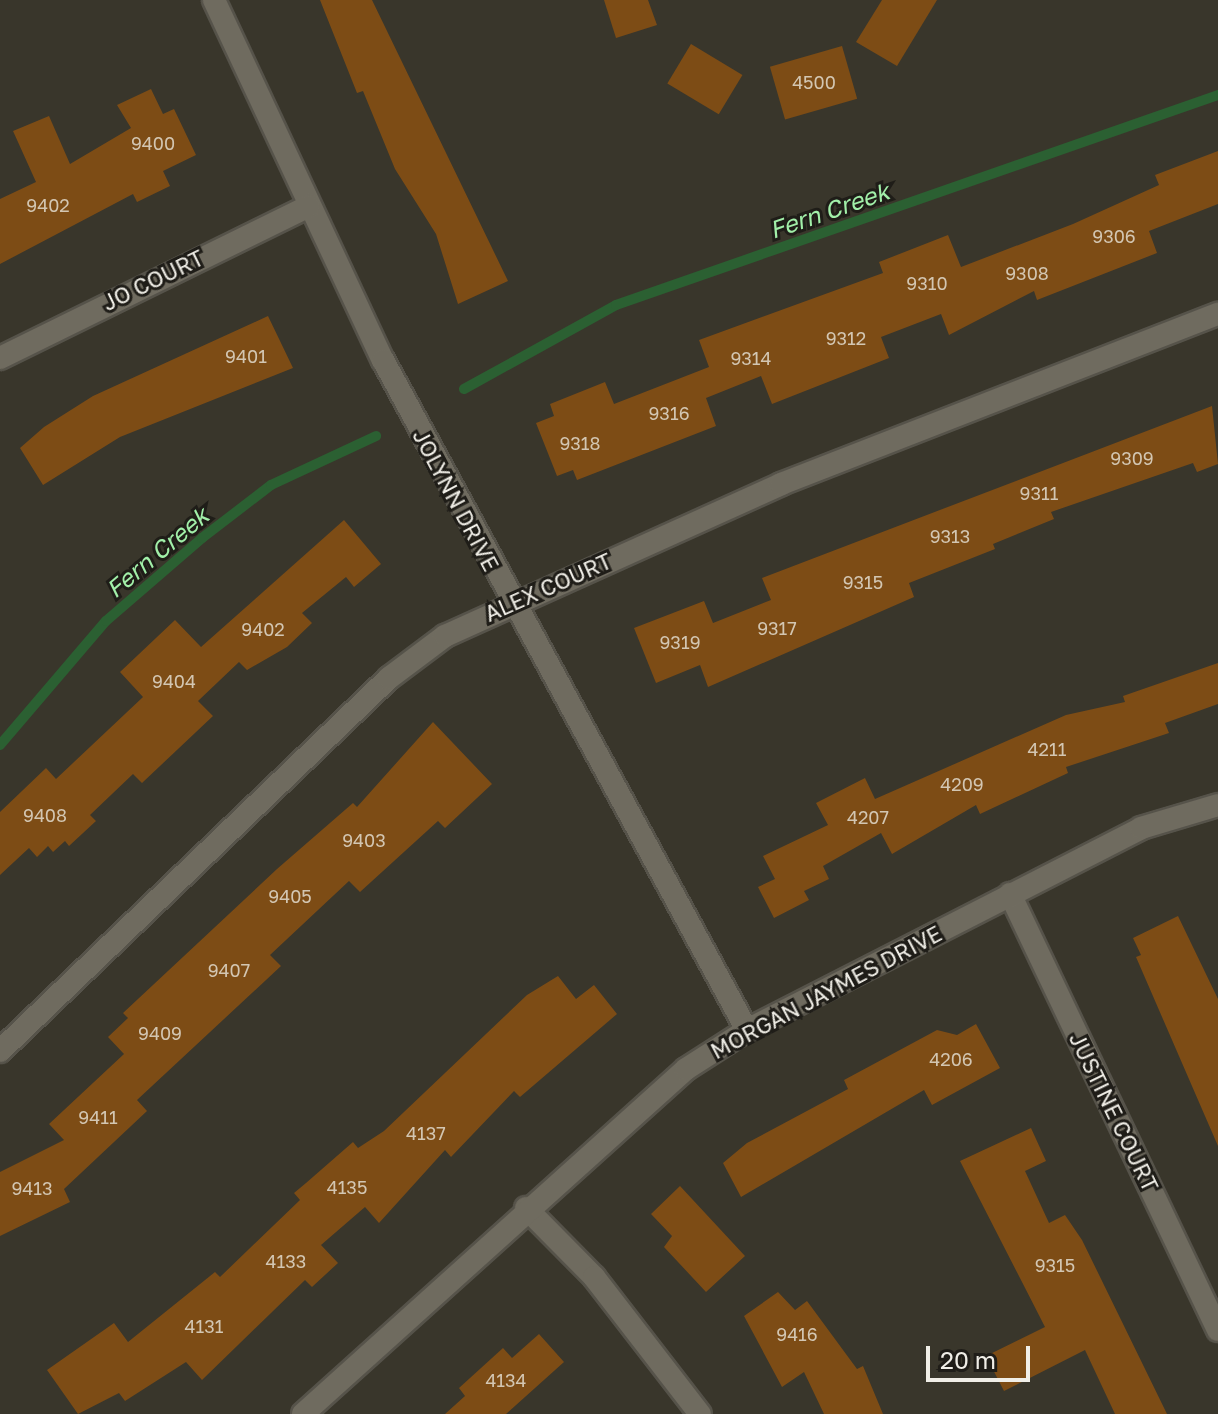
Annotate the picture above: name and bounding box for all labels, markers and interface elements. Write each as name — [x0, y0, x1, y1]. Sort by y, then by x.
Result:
house number: 4500 — [792, 71, 836, 93]
house number: 9400 — [131, 132, 175, 154]
water label: Fern Creek — [765, 176, 893, 244]
house number: 9402 — [26, 194, 70, 216]
house number: 9306 — [1092, 225, 1136, 247]
street label: JO COURT — [98, 244, 208, 316]
house number: 9308 — [1005, 262, 1049, 284]
house number: 9310 — [906, 272, 948, 294]
house number: 9312 — [826, 327, 866, 349]
house number: 9401 — [225, 345, 267, 367]
house number: 9314 — [730, 347, 772, 369]
house number: 9316 — [648, 402, 690, 424]
street label: JOLYNN DRIVE — [408, 425, 504, 575]
house number: 9318 — [559, 432, 601, 454]
house number: 9309 — [1110, 447, 1154, 469]
house number: 9311 — [1020, 482, 1058, 504]
water label: Fern Creek — [100, 501, 214, 603]
house number: 9313 — [930, 525, 970, 547]
street label: ALEX COURT — [480, 547, 616, 627]
house number: 9315 — [843, 571, 883, 593]
house number: 9317 — [757, 617, 797, 639]
house number: 9402 — [241, 618, 285, 640]
house number: 9319 — [659, 631, 701, 653]
house number: 9404 — [152, 670, 196, 692]
house number: 4211 — [1028, 738, 1066, 760]
house number: 4209 — [940, 773, 984, 795]
house number: 9408 — [23, 804, 67, 826]
house number: 4207 — [847, 806, 889, 828]
house number: 9403 — [342, 829, 386, 851]
house number: 9405 — [268, 885, 312, 907]
street label: MORGAN JAYMES DRIVE — [706, 920, 946, 1064]
house number: 9407 — [208, 959, 250, 981]
house number: 9409 — [138, 1022, 182, 1044]
street label: JUSTINE COURT — [1064, 1028, 1164, 1196]
house number: 4206 — [929, 1048, 973, 1070]
house number: 9411 — [78, 1106, 118, 1128]
house number: 4137 — [406, 1122, 446, 1144]
house number: 4135 — [327, 1176, 367, 1198]
house number: 9413 — [11, 1177, 53, 1199]
house number: 4133 — [266, 1250, 306, 1272]
house number: 9315 — [1035, 1254, 1075, 1276]
house number: 4131 — [185, 1315, 223, 1337]
house number: 9416 — [776, 1323, 818, 1345]
scale bar — [930, 1330, 1034, 1380]
text: 20 m — [940, 1345, 996, 1374]
house number: 4134 — [485, 1369, 527, 1391]

